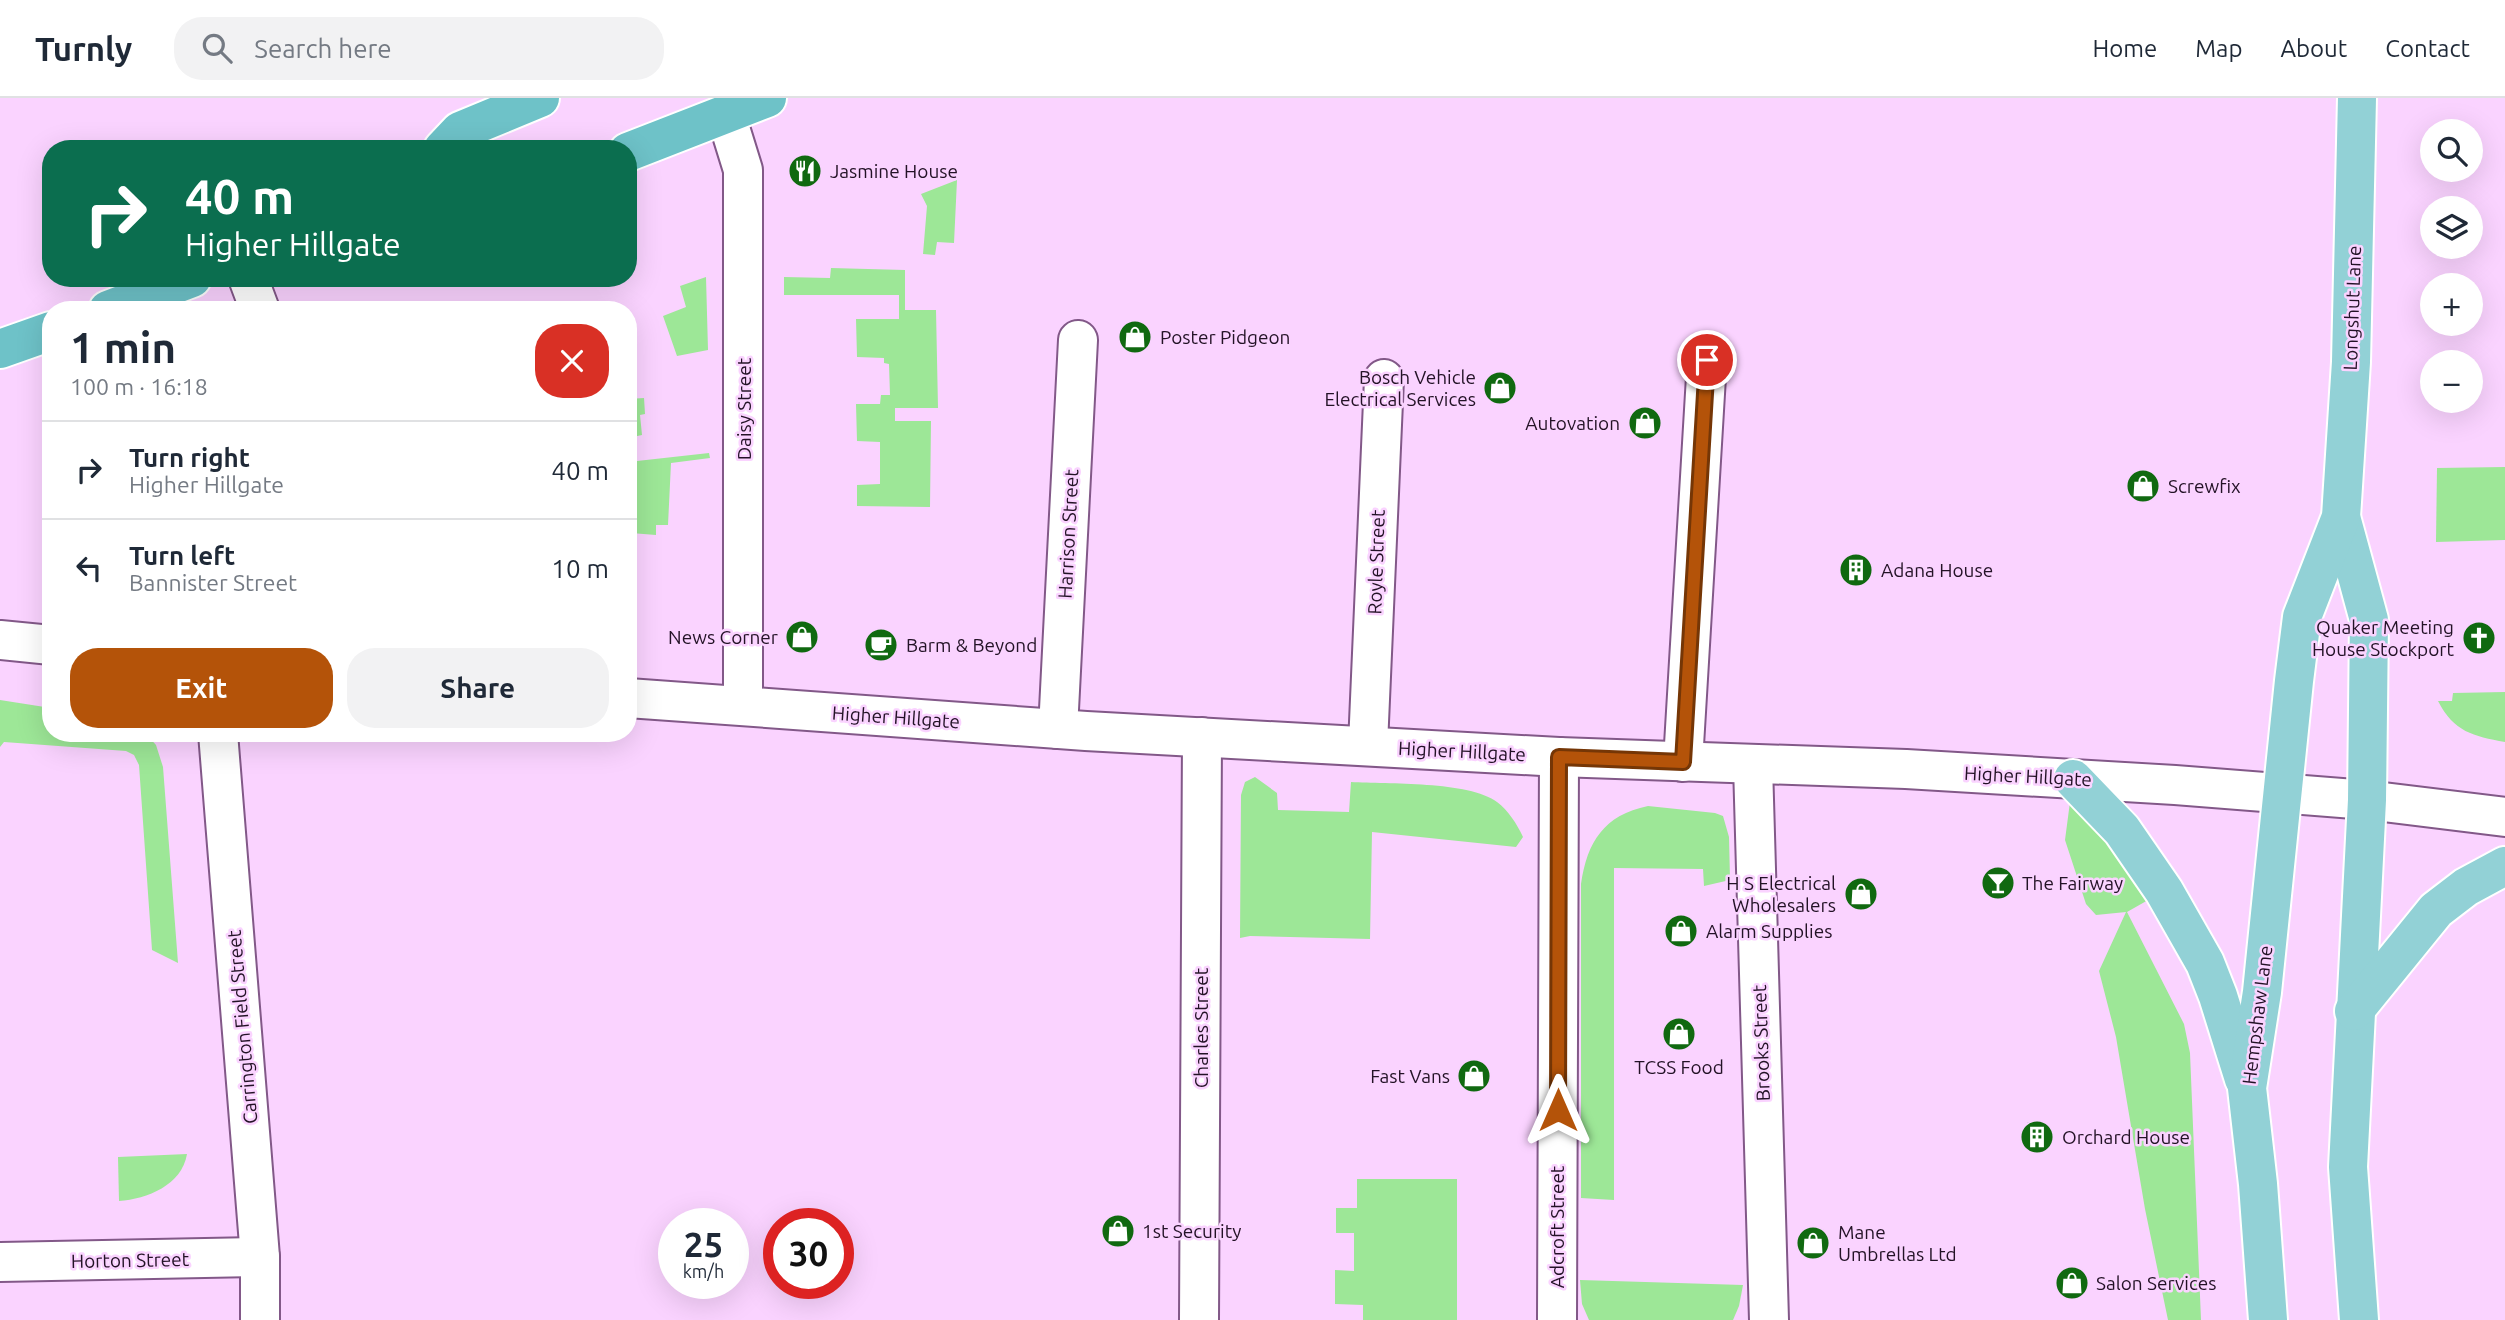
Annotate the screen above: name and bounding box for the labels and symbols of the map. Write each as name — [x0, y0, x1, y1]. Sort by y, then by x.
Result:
restaurant icon: Jasmine House — [786, 152, 824, 190]
place label: Jasmine House — [830, 160, 958, 182]
street label: Longshut Lane — [2339, 245, 2365, 371]
shop icon: Poster Pidgeon — [1116, 318, 1154, 356]
place label: Poster Pidgeon — [1160, 326, 1290, 348]
pin — [1677, 330, 1737, 390]
street label: Daisy Street — [733, 357, 755, 460]
place label: Bosch Vehicle Electrical Services — [1324, 366, 1476, 410]
shop icon: Bosch Vehicle Electrical Services — [1481, 369, 1519, 407]
shop icon: Autovation — [1626, 404, 1664, 442]
place label: Autovation — [1525, 412, 1620, 434]
shop icon: Screwfix — [2124, 467, 2162, 505]
street label: Harrison Street — [1054, 468, 1082, 599]
place label: Screwfix — [2168, 475, 2241, 497]
street label: Royle Street — [1363, 509, 1389, 615]
building icon: Adana House — [1837, 551, 1875, 589]
place label: Adana House — [1881, 559, 1993, 581]
place label: Quaker Meeting House Stockport — [2312, 616, 2455, 660]
shop icon: News Corner — [783, 618, 821, 656]
church icon: Quaker Meeting House Stockport — [2460, 619, 2498, 657]
place label: News Corner — [668, 626, 778, 648]
cafe icon: Barm & Beyond — [862, 626, 900, 664]
place label: Barm & Beyond — [906, 634, 1037, 656]
street label: Higher Hillgate — [831, 702, 961, 732]
street label: Higher Hillgate — [1397, 737, 1527, 765]
street label: Higher Hillgate — [1963, 762, 2093, 790]
bar icon: The Fairway — [1979, 864, 2017, 902]
place label: H S Electrical Wholesalers — [1726, 872, 1836, 916]
place label: The Fairway — [2022, 872, 2123, 894]
shop icon: H S Electrical Wholesalers — [1842, 875, 1880, 913]
shop icon: Alarm Supplies — [1662, 912, 1700, 950]
place label: Alarm Supplies — [1706, 920, 1832, 942]
street label: Carrington Field Street — [223, 929, 261, 1125]
street label: Hempshaw Lane — [2238, 944, 2276, 1086]
street label: Charles Street — [1190, 967, 1212, 1088]
street label: Brooks Street — [1748, 984, 1774, 1102]
shop icon: TCSS Food — [1660, 1015, 1698, 1053]
place label: TCSS Food — [1634, 1056, 1724, 1078]
shop icon: Fast Vans — [1455, 1057, 1493, 1095]
place label: Fast Vans — [1370, 1065, 1450, 1087]
position arrow — [1521, 1073, 1595, 1147]
building icon: Orchard House — [2018, 1118, 2056, 1156]
place label: Orchard House — [2062, 1126, 2190, 1148]
street label: Adcroft Street — [1546, 1165, 1568, 1288]
speed limit sign: 30 — [763, 1208, 854, 1299]
shop icon: 1st Security — [1099, 1212, 1137, 1250]
place label: 1st Security — [1142, 1220, 1241, 1242]
place label: Mane Umbrellas Ltd — [1838, 1221, 1957, 1265]
shop icon: Mane Umbrellas Ltd — [1794, 1224, 1832, 1262]
street label: Horton Street — [71, 1248, 190, 1272]
shop icon: Salon Services — [2053, 1264, 2091, 1302]
place label: Salon Services — [2096, 1272, 2217, 1294]

